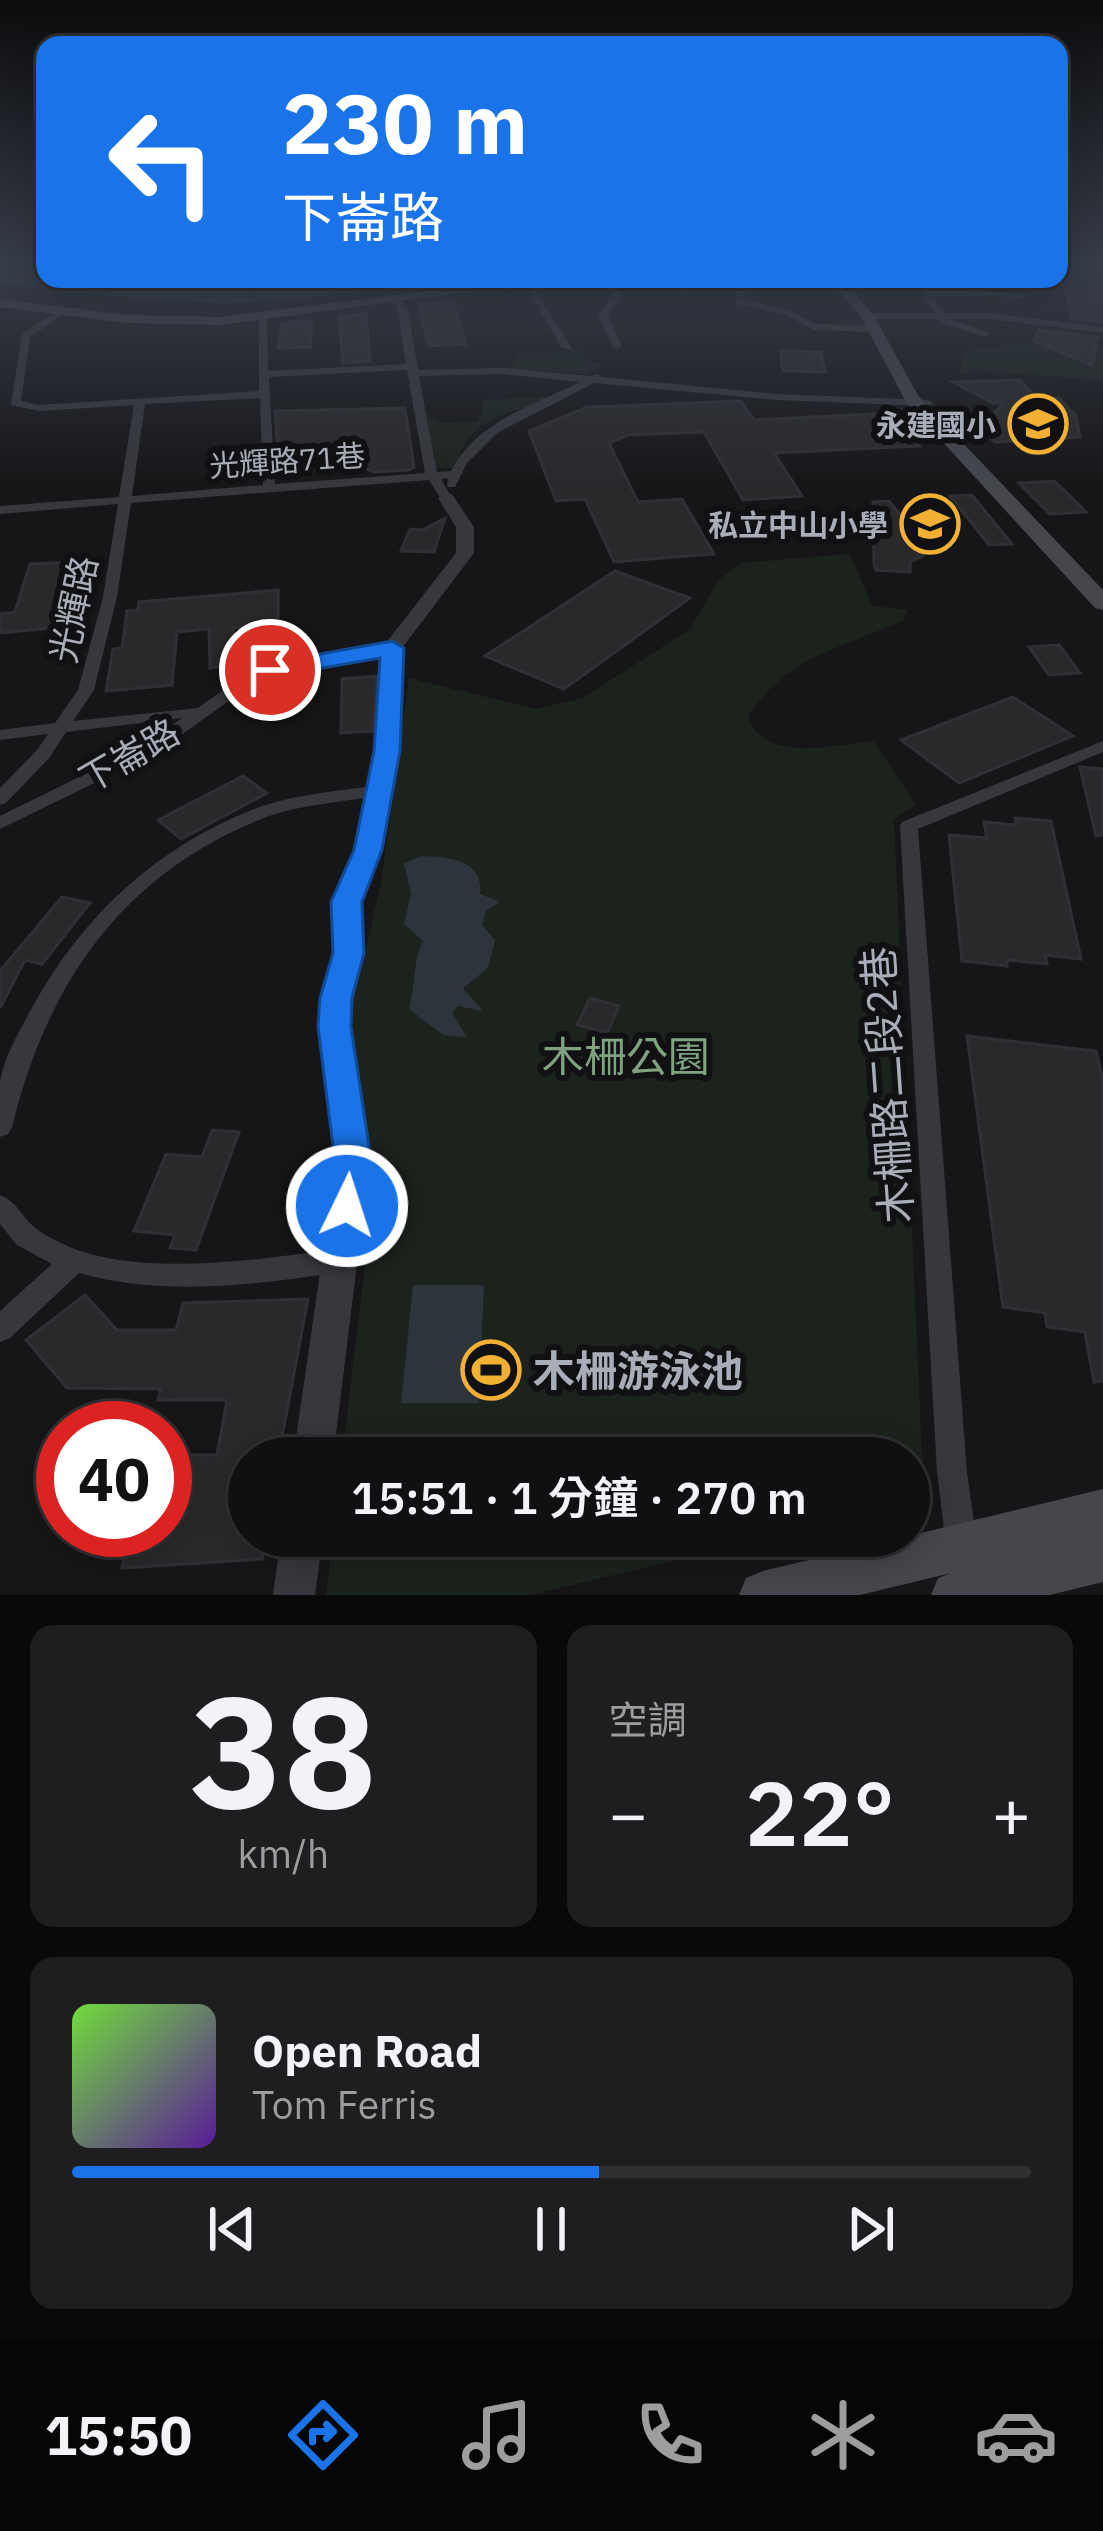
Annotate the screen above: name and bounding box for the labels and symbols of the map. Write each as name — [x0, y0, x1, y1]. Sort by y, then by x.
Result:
school or university icon: 永建國小 — [1007, 393, 1069, 455]
place label: 永建國小 — [876, 405, 996, 444]
street label: 光輝路71巷 — [208, 435, 366, 485]
school or university icon: 私立中山小學 — [899, 493, 961, 555]
place label: 私立中山小學 — [708, 505, 888, 544]
street label: 光輝路 — [39, 551, 107, 667]
pin — [219, 619, 321, 721]
street label: 下崙路 — [70, 708, 188, 802]
street label: 木柵路二段2巷 — [850, 945, 924, 1225]
park label: 木柵公園 — [542, 1029, 710, 1084]
position arrow — [284, 1143, 410, 1269]
sports icon: 木柵游泳池 — [460, 1339, 522, 1401]
place label: 木柵游泳池 — [533, 1343, 743, 1398]
speed limit sign: 40 — [36, 1401, 192, 1557]

